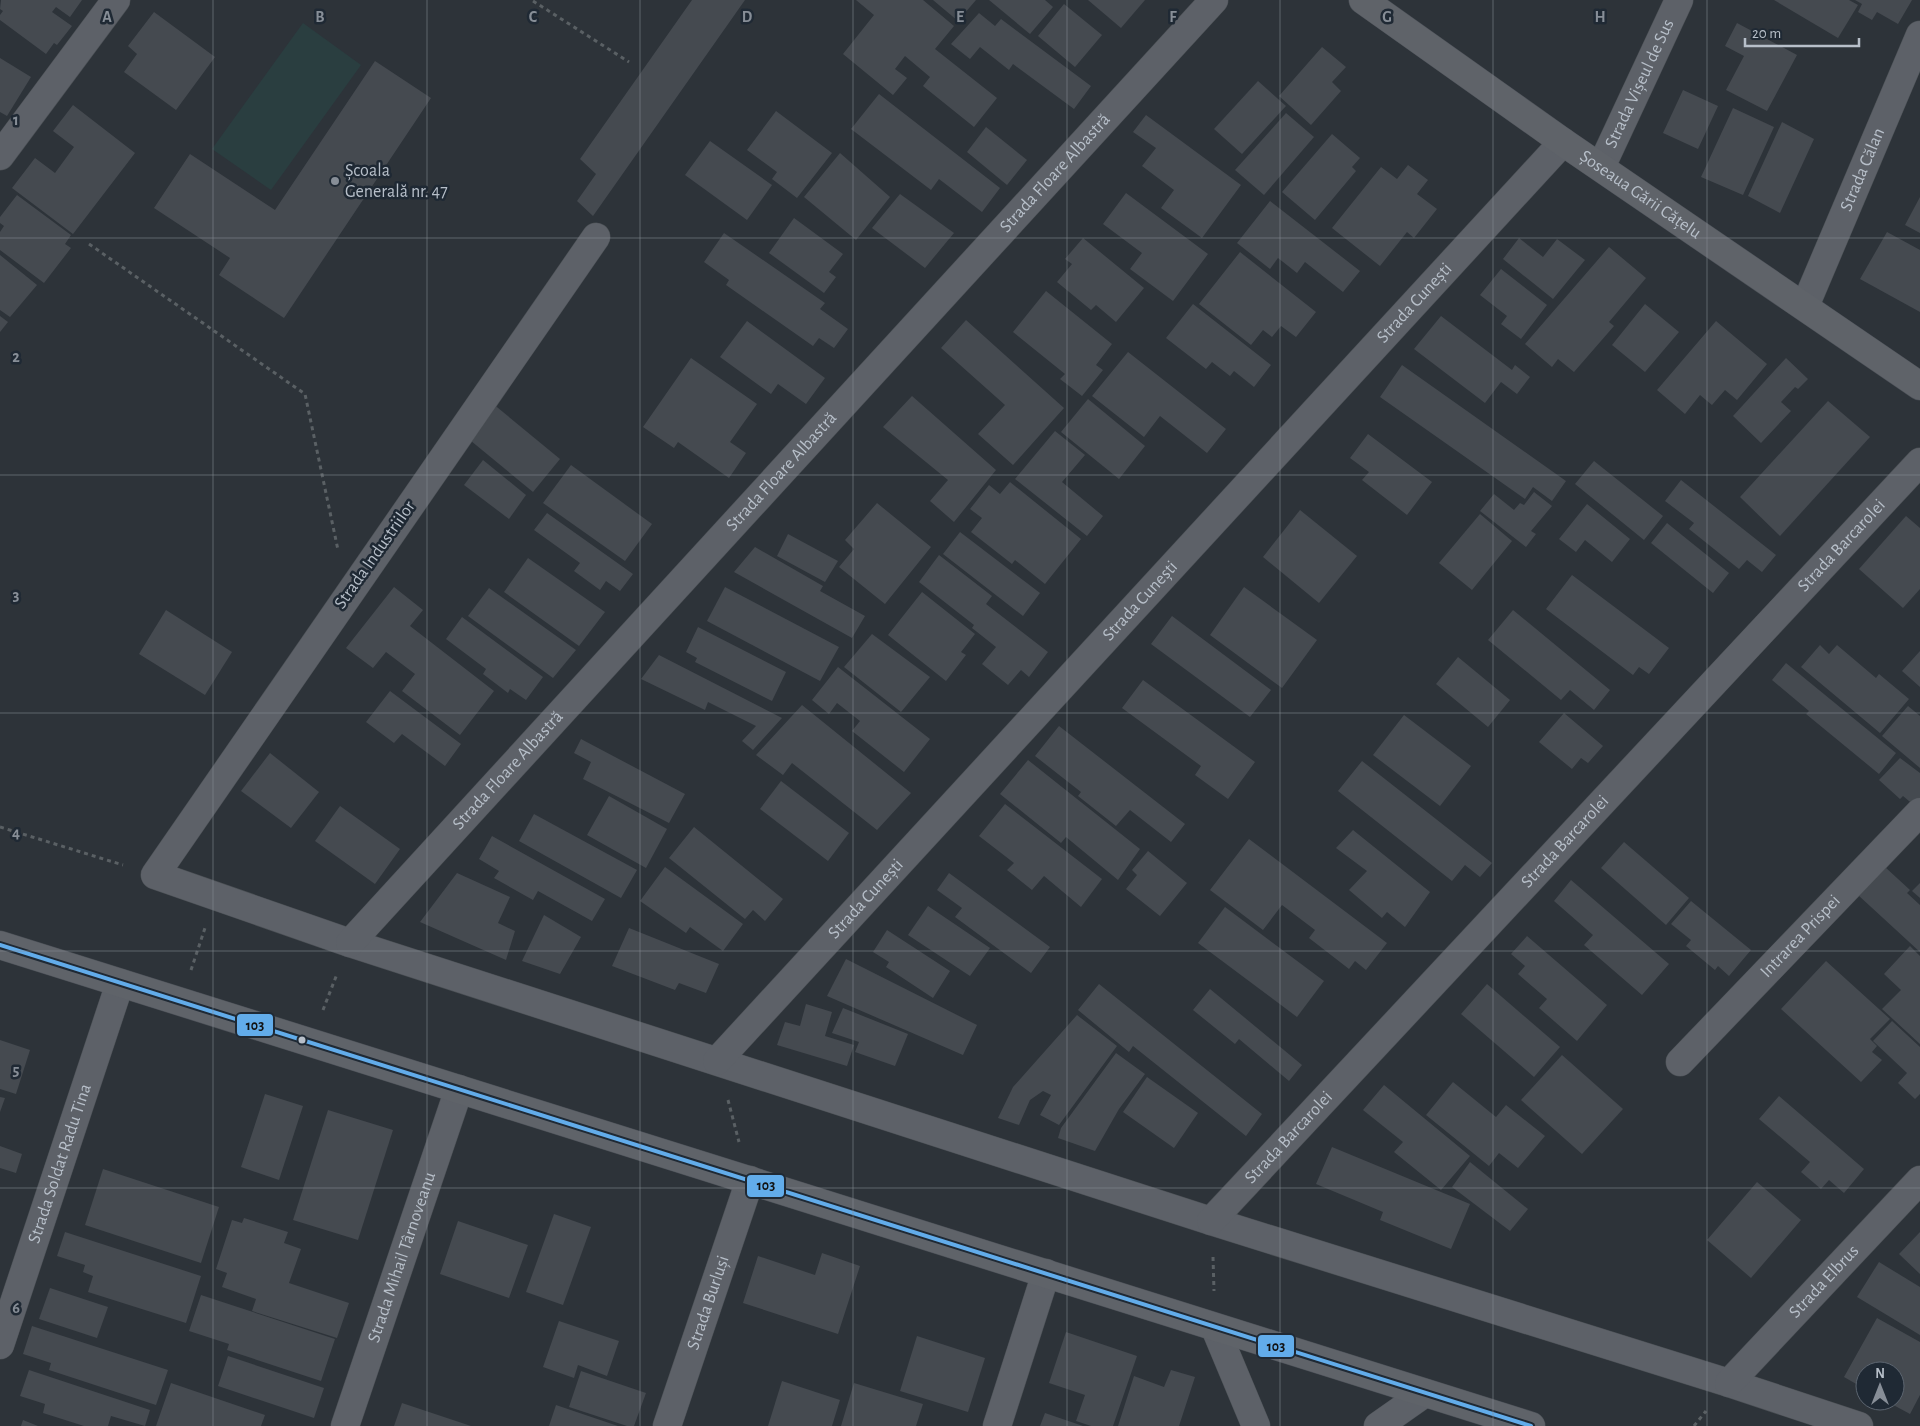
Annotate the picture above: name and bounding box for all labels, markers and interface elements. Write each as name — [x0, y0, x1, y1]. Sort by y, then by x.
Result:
text: A — [102, 9, 112, 25]
text: B — [315, 9, 325, 25]
text: C — [529, 9, 538, 25]
text: D — [742, 9, 753, 25]
text: E — [956, 9, 964, 25]
text: F — [1169, 9, 1177, 25]
text: G — [1382, 9, 1392, 25]
text: H — [1594, 9, 1606, 25]
scale bar — [1745, 15, 1859, 47]
street label: Strada Vișeul de Sus — [1602, 16, 1678, 151]
text: 20 m — [1752, 26, 1781, 41]
street label: Strada Floare Albastră — [997, 110, 1114, 236]
text: 1 — [13, 112, 19, 128]
street label: Strada Călan — [1837, 126, 1888, 214]
street label: Șoseaua Gării Cățelu — [1576, 147, 1704, 242]
place label: Școala Generală nr. 47 — [345, 162, 448, 201]
marker: Școala Generală nr. 47 — [329, 175, 341, 187]
street label: Strada Cunești — [1374, 260, 1456, 347]
text: 2 — [12, 349, 20, 365]
street label: Strada Floare Albastră — [723, 409, 840, 535]
street label: Strada Barcarolei — [1795, 496, 1889, 595]
street label: Strada Industriilor — [331, 498, 419, 612]
street label: Strada Cunești — [1099, 558, 1181, 645]
text: 3 — [13, 587, 20, 603]
street label: Strada Floare Albastră — [449, 708, 567, 833]
street label: Strada Barcarolei — [1518, 792, 1613, 891]
text: 4 — [12, 825, 20, 841]
street label: Strada Cunești — [825, 856, 907, 943]
street label: Intrarea Prispei — [1757, 892, 1844, 981]
line badge: 103 — [236, 1013, 274, 1037]
text: 103 — [246, 1019, 264, 1033]
unlabelled marker — [297, 1035, 307, 1045]
text: 5 — [13, 1062, 20, 1078]
street label: Strada Soldat Radu Tina — [25, 1082, 95, 1246]
street label: Strada Barcarolei — [1242, 1088, 1336, 1187]
street label: Strada Mihail Târnoveanu — [365, 1170, 439, 1345]
line badge: 103 — [746, 1174, 785, 1198]
text: 103 — [757, 1179, 775, 1193]
street label: Strada Elbrus — [1786, 1242, 1863, 1322]
street label: Strada Burluși — [684, 1254, 733, 1352]
text: 6 — [12, 1300, 20, 1316]
line badge: 103 — [1257, 1334, 1295, 1358]
text: 103 — [1267, 1340, 1285, 1354]
north arrow — [1855, 1361, 1905, 1411]
text: N — [1875, 1367, 1885, 1381]

